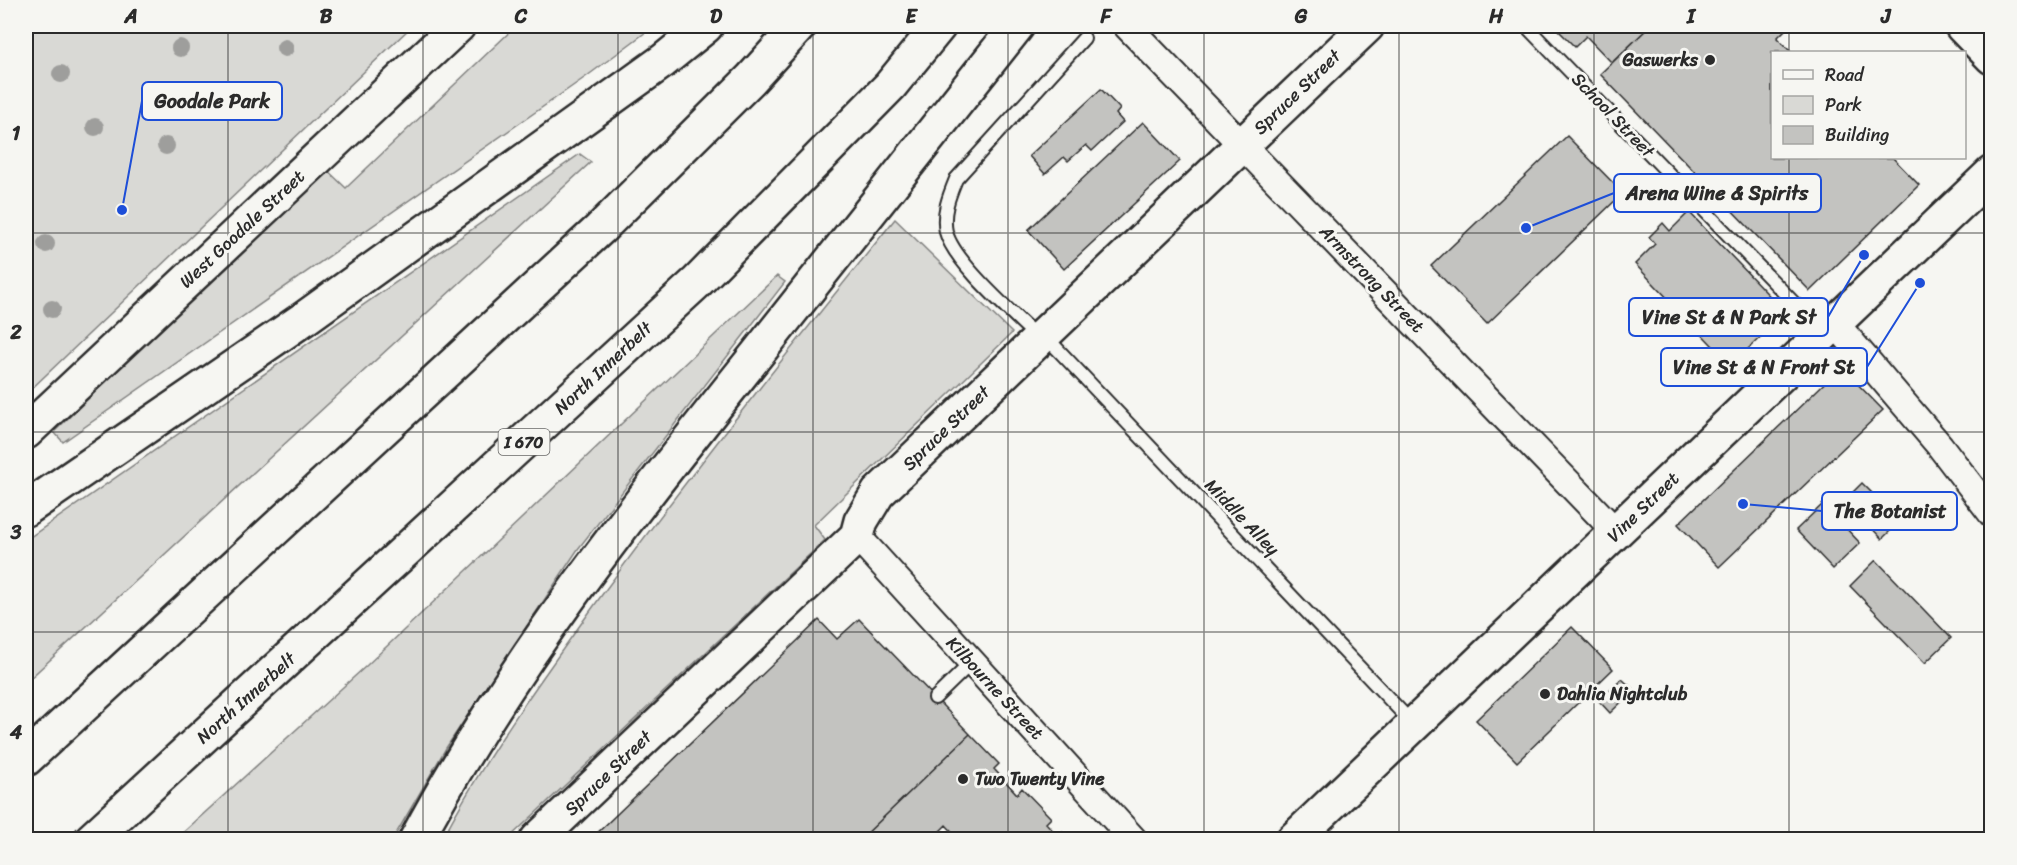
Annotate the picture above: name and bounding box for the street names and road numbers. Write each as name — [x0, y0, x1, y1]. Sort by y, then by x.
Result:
street label: Spruce Street — [1245, 41, 1349, 143]
street label: School Street — [1563, 64, 1663, 166]
street label: West Goodale Street — [171, 162, 313, 296]
street label: Armstrong Street — [1311, 216, 1433, 341]
street label: North Innerbelt — [546, 313, 660, 423]
street label: Spruce Street — [894, 377, 998, 479]
road number: I 670 — [498, 429, 550, 455]
street label: Vine Street — [1599, 464, 1687, 550]
street label: Middle Alley — [1197, 471, 1288, 564]
street label: Kilbourne Street — [938, 629, 1052, 748]
street label: North Innerbelt — [189, 644, 304, 752]
street label: Spruce Street — [556, 722, 660, 824]

